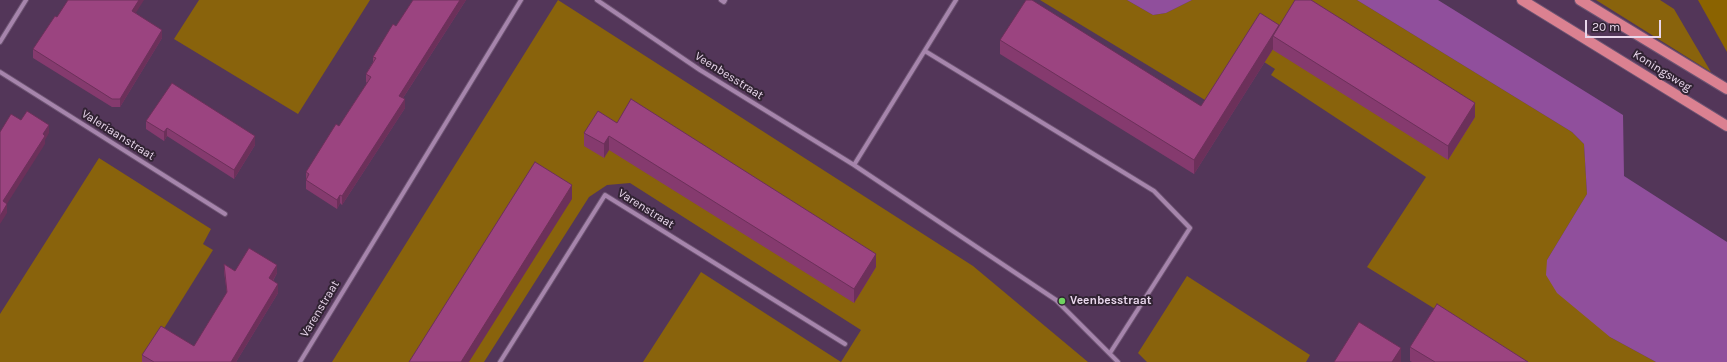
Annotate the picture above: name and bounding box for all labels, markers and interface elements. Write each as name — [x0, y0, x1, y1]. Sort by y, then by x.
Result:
scale bar — [1587, 12, 1663, 38]
text: 20 m — [1592, 20, 1620, 34]
street label: Koningsweg — [1630, 47, 1694, 95]
street label: Veenbesstraat — [692, 49, 766, 103]
street label: Valeriaanstraat — [79, 107, 157, 163]
street label: Varenstraat — [615, 186, 677, 232]
street label: Varenstraat — [297, 278, 343, 340]
place label: Veenbesstraat — [1070, 294, 1152, 308]
marker: Veenbesstraat — [1057, 296, 1067, 306]

